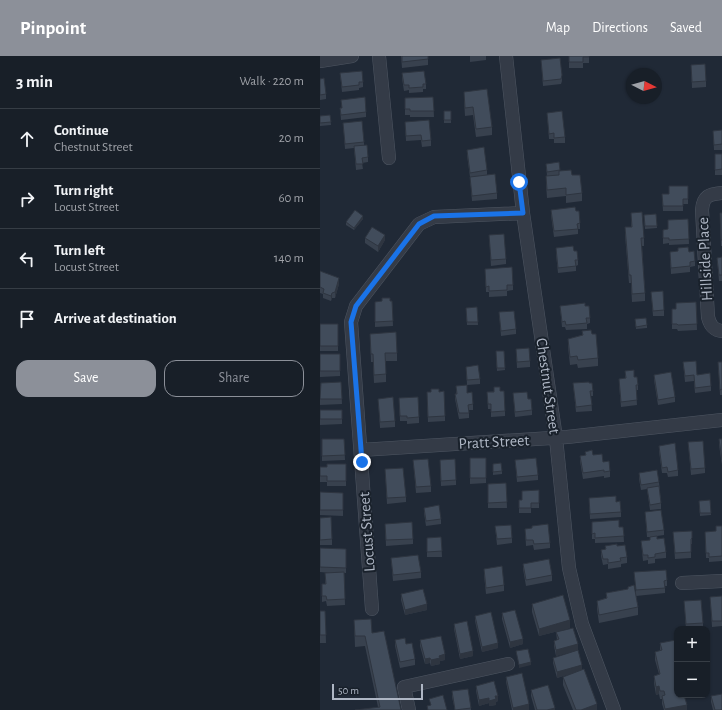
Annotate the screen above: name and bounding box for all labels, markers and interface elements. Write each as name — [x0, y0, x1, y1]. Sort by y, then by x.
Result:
text: Pinpoint — [20, 19, 86, 38]
text: Map — [546, 21, 570, 35]
text: Directions — [592, 21, 648, 35]
text: Saved — [670, 21, 702, 35]
north arrow — [626, 68, 662, 104]
text: 3 min — [16, 73, 53, 90]
text: Walk · 220 m — [239, 75, 304, 88]
text: Continue — [54, 123, 109, 138]
icon: ahead — [16, 128, 38, 150]
text: 20 m — [279, 132, 304, 145]
text: Chestnut Street — [54, 141, 133, 154]
route start — [510, 173, 528, 191]
text: Turn right — [54, 183, 113, 198]
icon: right — [16, 188, 38, 210]
text: 60 m — [278, 192, 304, 205]
text: Locust Street — [54, 201, 119, 214]
street label: Hillside Place — [695, 217, 715, 301]
text: Turn left — [54, 243, 105, 258]
icon: left — [16, 248, 38, 270]
text: 140 m — [274, 252, 304, 265]
text: Locust Street — [54, 261, 119, 274]
icon: arrive — [16, 308, 38, 330]
text: Arrive at destination — [54, 311, 177, 326]
street label: Chestnut Street — [533, 337, 563, 435]
button: Save — [16, 360, 156, 397]
button: Share — [164, 360, 304, 397]
street label: Pratt Street — [458, 432, 530, 452]
route end — [353, 453, 371, 471]
street label: Locust Street — [356, 492, 378, 572]
map controls — [674, 626, 710, 698]
button: + — [674, 626, 710, 662]
button: − — [674, 662, 710, 698]
scale bar — [332, 682, 423, 701]
text: 50 m — [338, 685, 359, 696]

